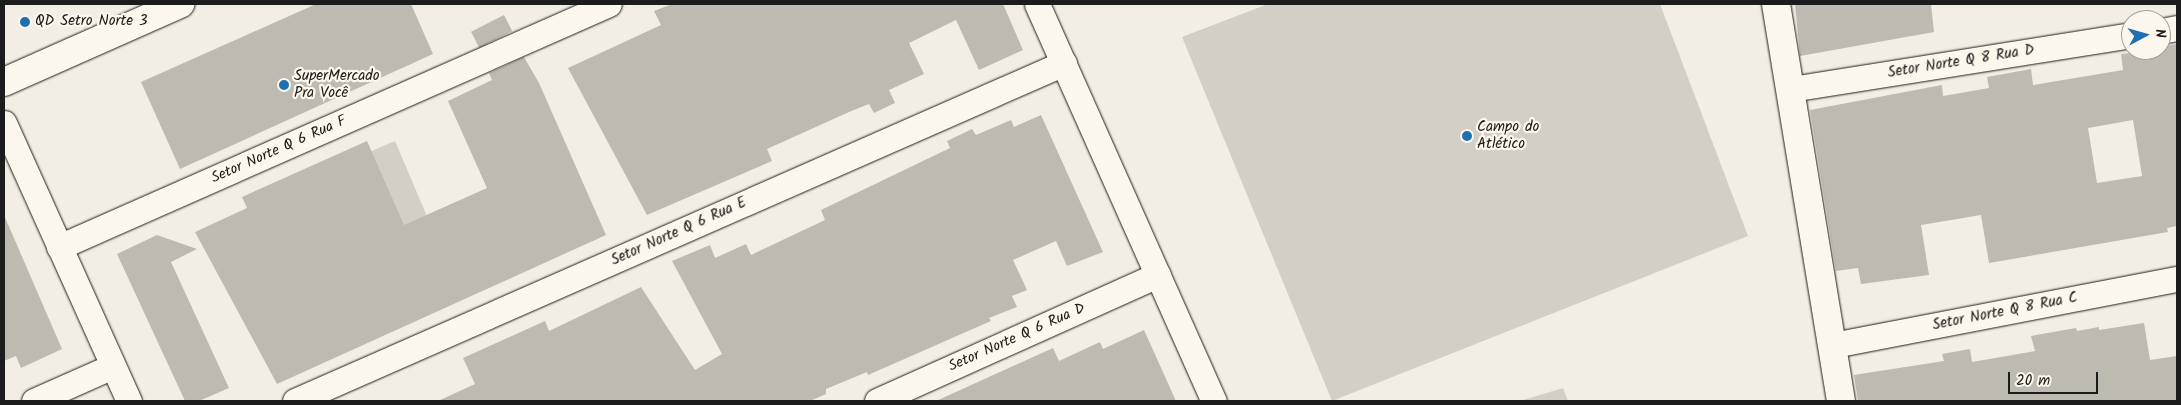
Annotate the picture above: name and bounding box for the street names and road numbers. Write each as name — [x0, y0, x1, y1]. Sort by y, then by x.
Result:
street label: Setor Norte Q 8 Rua D — [1886, 42, 2036, 82]
street label: Setor Norte Q 6 Rua F — [209, 112, 349, 188]
street label: Setor Norte Q 6 Rua E — [608, 194, 750, 270]
street label: Setor Norte Q 8 Rua C — [1931, 289, 2079, 335]
street label: Setor Norte Q 6 Rua D — [946, 300, 1088, 376]

